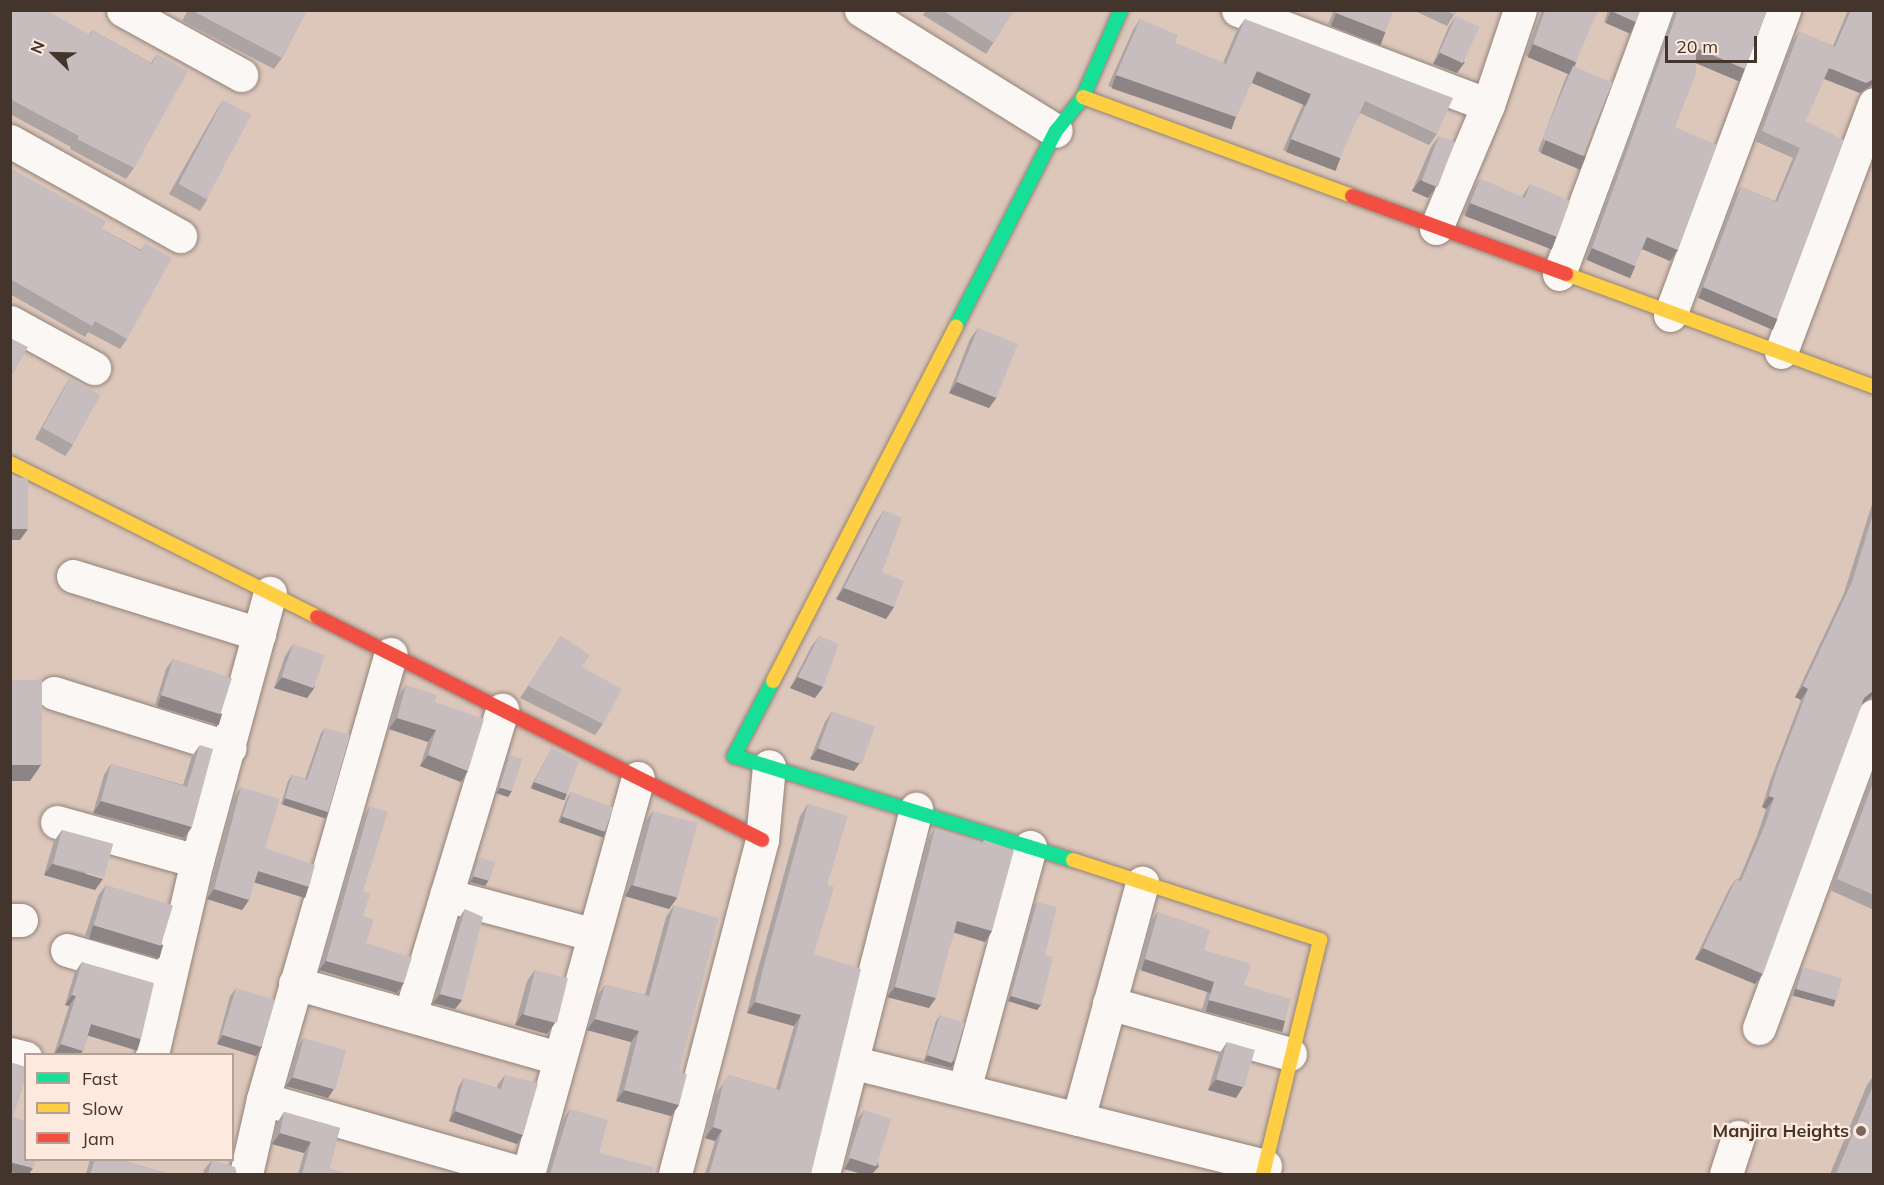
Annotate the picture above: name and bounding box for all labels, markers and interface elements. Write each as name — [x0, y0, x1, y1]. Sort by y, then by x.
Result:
north arrow — [24, 24, 84, 84]
scale bar — [1668, 24, 1760, 62]
text: 20 m — [1676, 35, 1718, 58]
text: N — [26, 37, 49, 56]
legend — [24, 1053, 234, 1161]
text: Fast — [82, 1067, 118, 1090]
text: Slow — [82, 1097, 123, 1120]
place label: Manjira Heights — [1712, 1120, 1849, 1142]
marker: Manjira Heights — [1854, 1124, 1868, 1138]
text: Jam — [82, 1127, 115, 1150]

